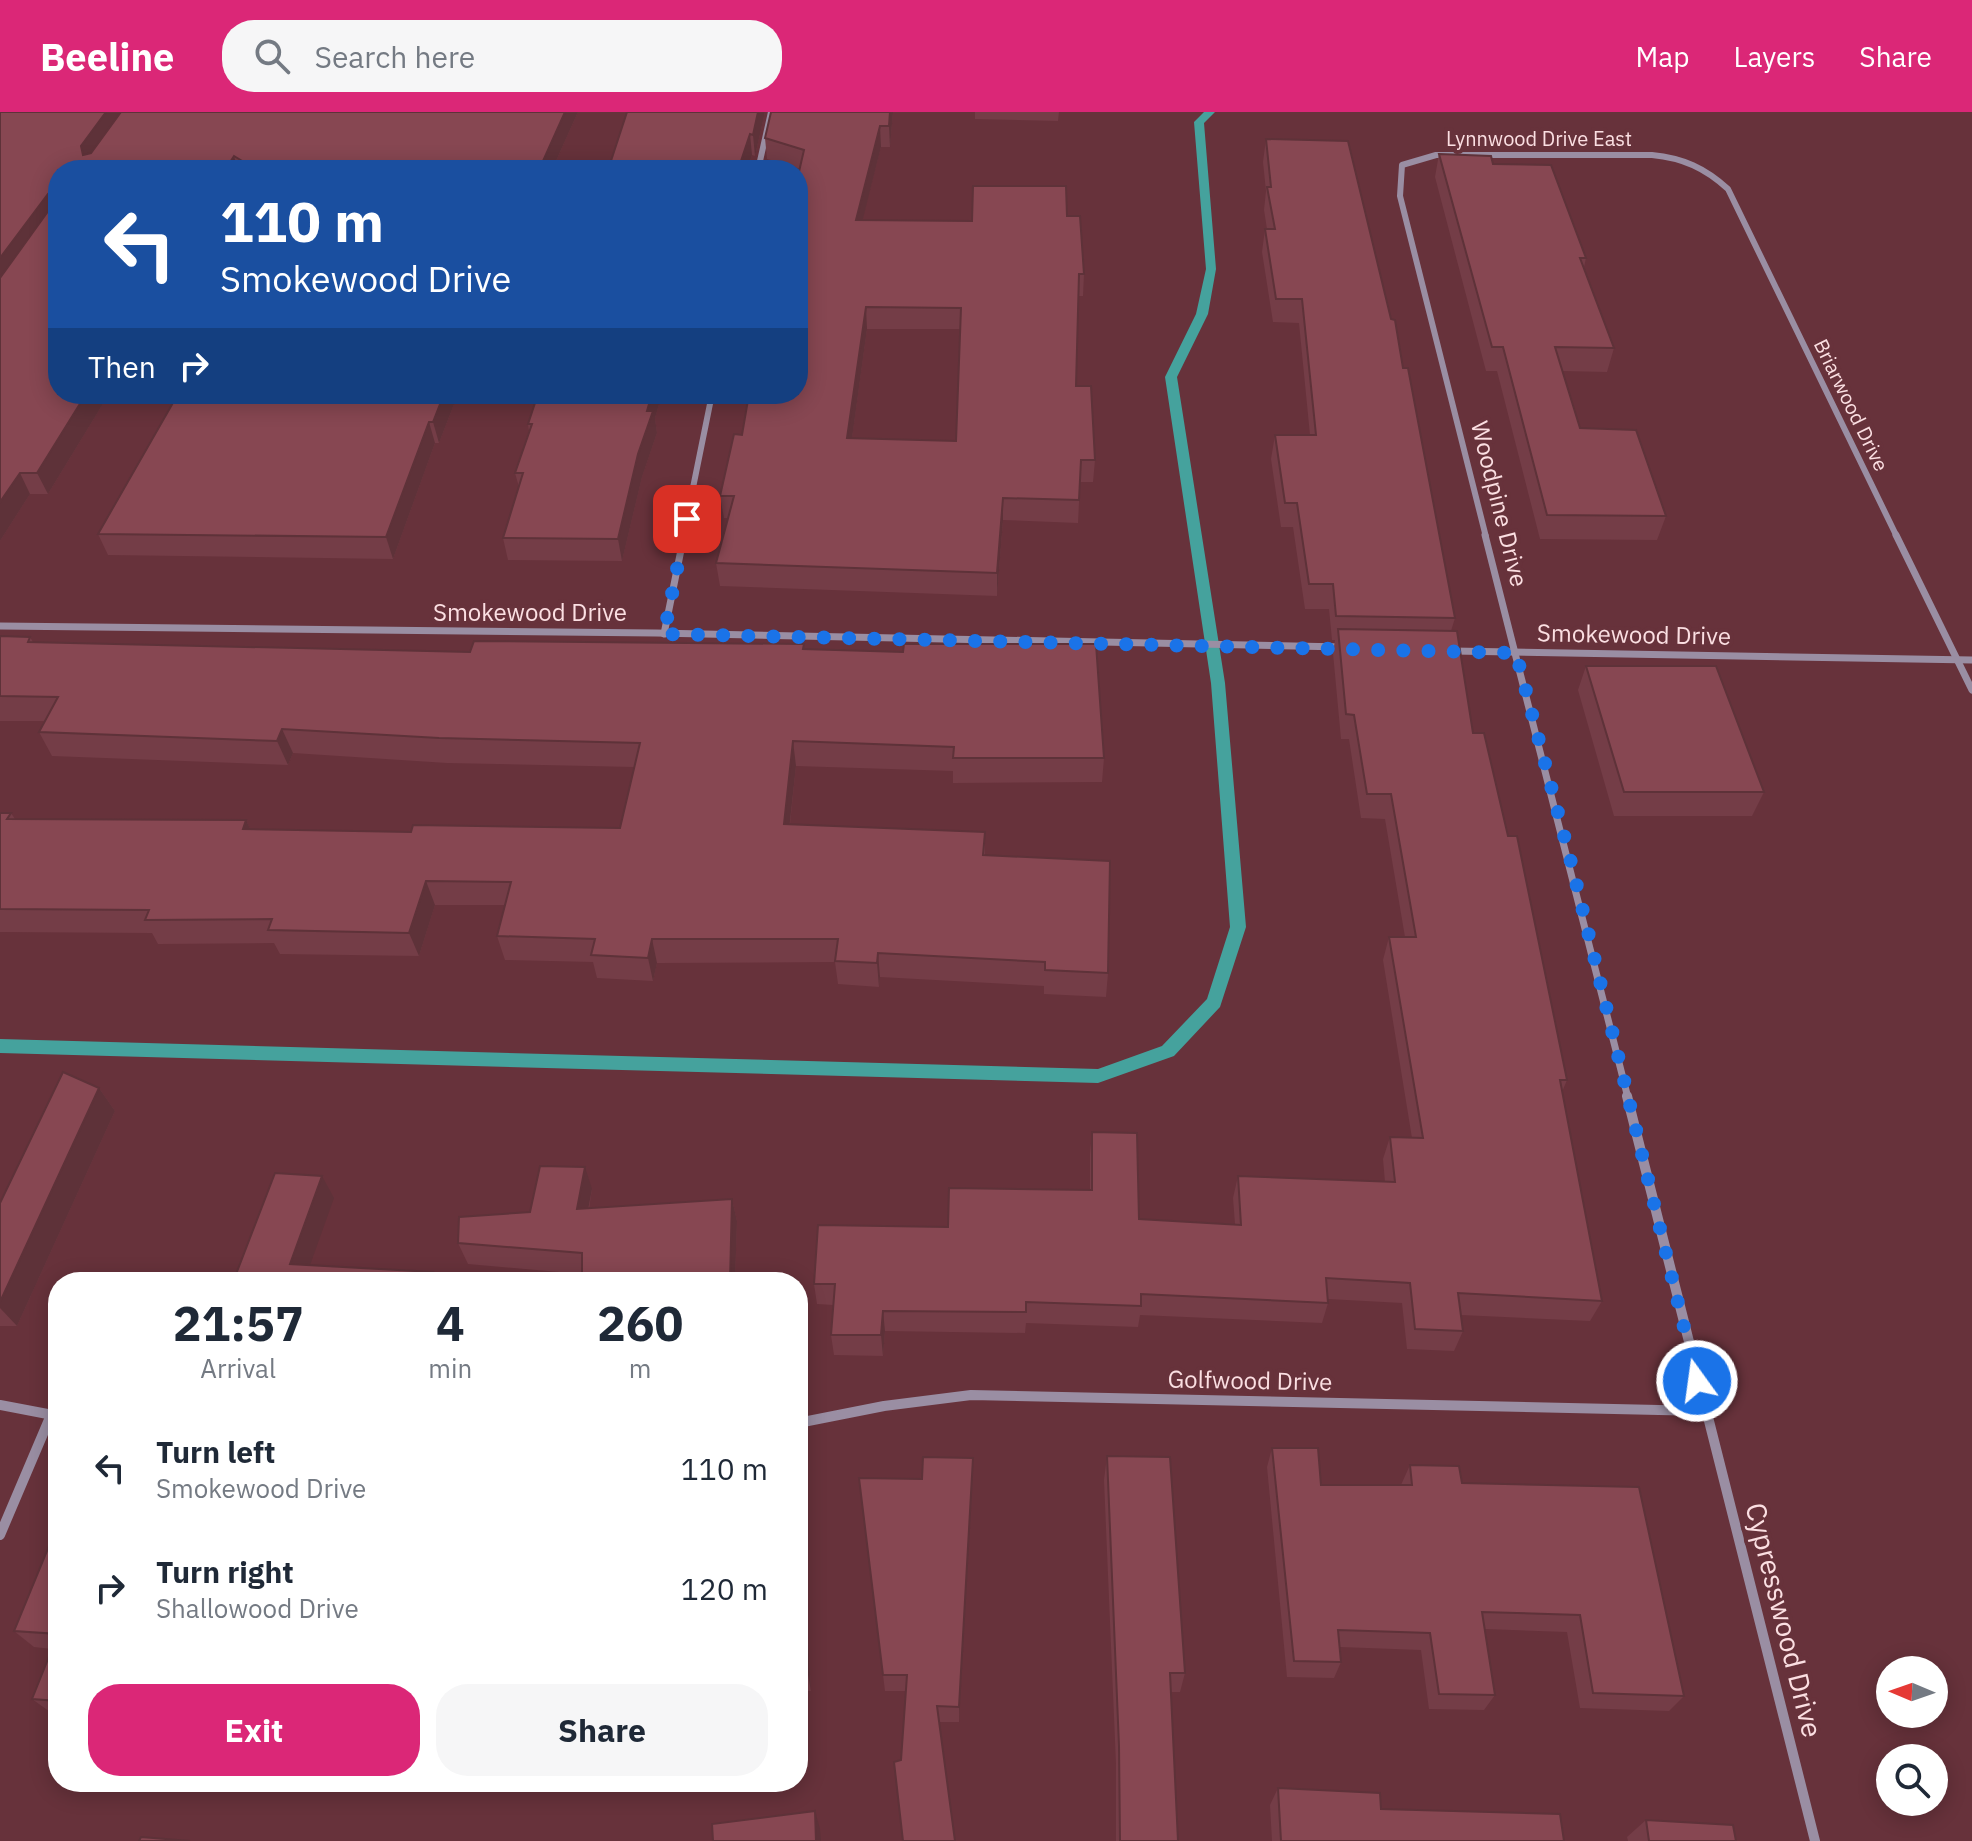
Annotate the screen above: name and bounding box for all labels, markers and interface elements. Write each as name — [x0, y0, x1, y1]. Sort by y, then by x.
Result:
search box — [222, 20, 782, 92]
text: Beeline — [40, 32, 174, 81]
icon: search — [250, 34, 294, 78]
text: Search here — [314, 37, 475, 76]
text: Map — [1635, 38, 1689, 75]
text: Layers — [1733, 38, 1815, 75]
text: Share — [1859, 38, 1932, 75]
street label: Lynnwood Drive East — [1446, 125, 1632, 152]
text: 110 m — [220, 185, 384, 257]
icon: left — [88, 192, 192, 296]
text: Smokewood Drive — [220, 255, 511, 302]
street label: Briarwood Drive — [1808, 334, 1895, 475]
icon: right — [172, 344, 216, 388]
text: Then — [88, 347, 156, 386]
street label: Woodpine Drive — [1464, 417, 1536, 590]
pin — [653, 485, 721, 553]
icon: arrive — [665, 497, 709, 541]
street label: Smokewood Drive — [433, 596, 627, 628]
street label: Smokewood Drive — [1537, 616, 1731, 652]
text: 21:57 — [173, 1292, 304, 1354]
text: 4 — [436, 1292, 465, 1354]
text: 260 — [597, 1292, 683, 1354]
position arrow — [1655, 1339, 1739, 1423]
text: Arrival — [200, 1351, 276, 1385]
text: min — [428, 1351, 472, 1385]
text: m — [629, 1351, 651, 1385]
street label: Golfwood Drive — [1167, 1363, 1333, 1397]
text: Turn left — [156, 1432, 275, 1471]
icon: left — [88, 1446, 132, 1490]
text: 110 m — [681, 1449, 768, 1488]
text: Smokewood Drive — [156, 1471, 366, 1505]
street label: Cypresswood Drive — [1737, 1499, 1832, 1741]
text: Turn right — [156, 1552, 294, 1591]
icon: right — [88, 1566, 132, 1610]
text: 120 m — [681, 1569, 768, 1608]
text: Shallowood Drive — [156, 1591, 359, 1625]
north arrow — [1876, 1656, 1948, 1728]
map controls — [1876, 1656, 1948, 1816]
button: Exit — [88, 1684, 420, 1776]
button: Share — [436, 1684, 768, 1776]
button: search — [1876, 1744, 1948, 1816]

